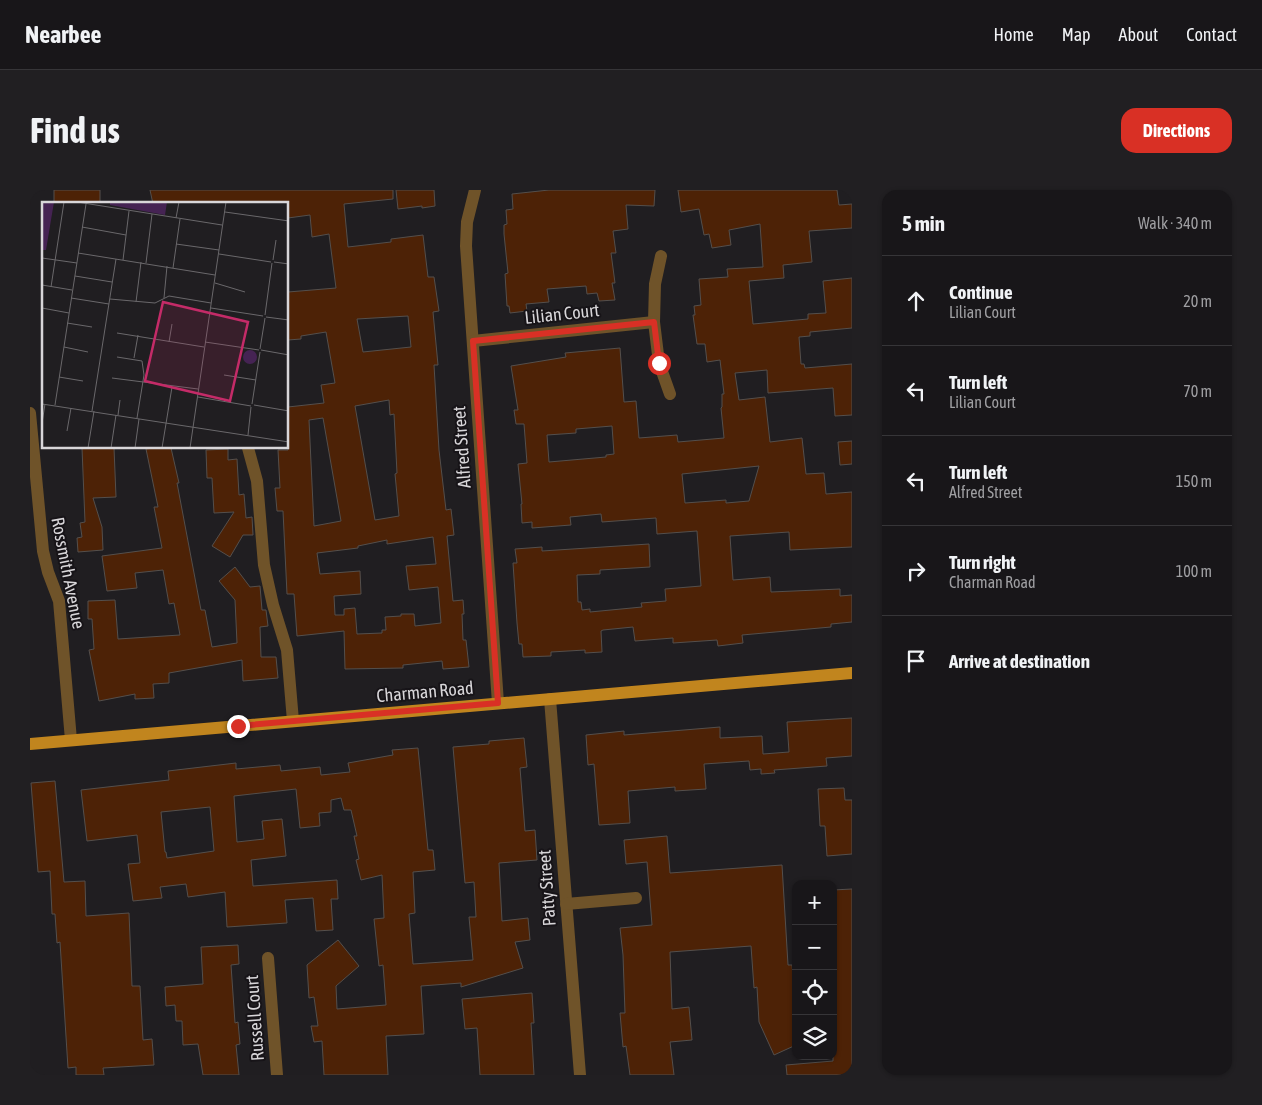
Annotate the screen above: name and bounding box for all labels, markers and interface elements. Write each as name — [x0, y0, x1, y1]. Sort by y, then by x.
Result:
text: Nearbee — [25, 21, 101, 48]
text: Home — [994, 24, 1034, 45]
text: Map — [1062, 24, 1091, 45]
text: About — [1119, 24, 1158, 45]
text: Contact — [1186, 24, 1237, 45]
button: Directions — [1121, 108, 1232, 153]
text: Find us — [30, 110, 120, 150]
inset map — [42, 202, 289, 449]
text: 5 min — [902, 211, 945, 235]
text: Walk · 340 m — [1138, 214, 1212, 232]
text: Continue — [949, 281, 1013, 303]
icon: ahead — [902, 287, 930, 315]
text: 20 m — [1183, 292, 1212, 310]
street label: Lilian Court — [523, 299, 600, 328]
text: Lilian Court — [949, 303, 1016, 321]
route start — [648, 352, 671, 375]
text: Turn left — [949, 371, 1007, 393]
icon: left — [902, 377, 930, 405]
text: 70 m — [1183, 382, 1212, 400]
text: Lilian Court — [949, 393, 1016, 411]
street label: Alfred Street — [448, 405, 475, 489]
text: Turn left — [949, 461, 1007, 483]
icon: left — [902, 467, 930, 495]
text: 150 m — [1176, 472, 1212, 490]
text: Alfred Street — [949, 483, 1022, 501]
street label: Rossmith Avenue — [47, 515, 90, 631]
text: Turn right — [949, 551, 1016, 573]
icon: right — [902, 557, 930, 585]
text: 100 m — [1176, 562, 1212, 580]
text: Charman Road — [949, 573, 1036, 591]
icon: arrive — [902, 647, 930, 675]
text: Arrive at destination — [949, 650, 1090, 672]
street label: Charman Road — [376, 677, 474, 706]
route end — [227, 715, 250, 738]
street label: Patty Street — [533, 849, 560, 927]
map controls — [792, 880, 837, 1060]
button: + — [792, 880, 837, 925]
button: − — [792, 925, 837, 970]
button: locate — [792, 970, 837, 1015]
street label: Russell Court — [241, 974, 268, 1062]
button: layers — [792, 1015, 837, 1060]

